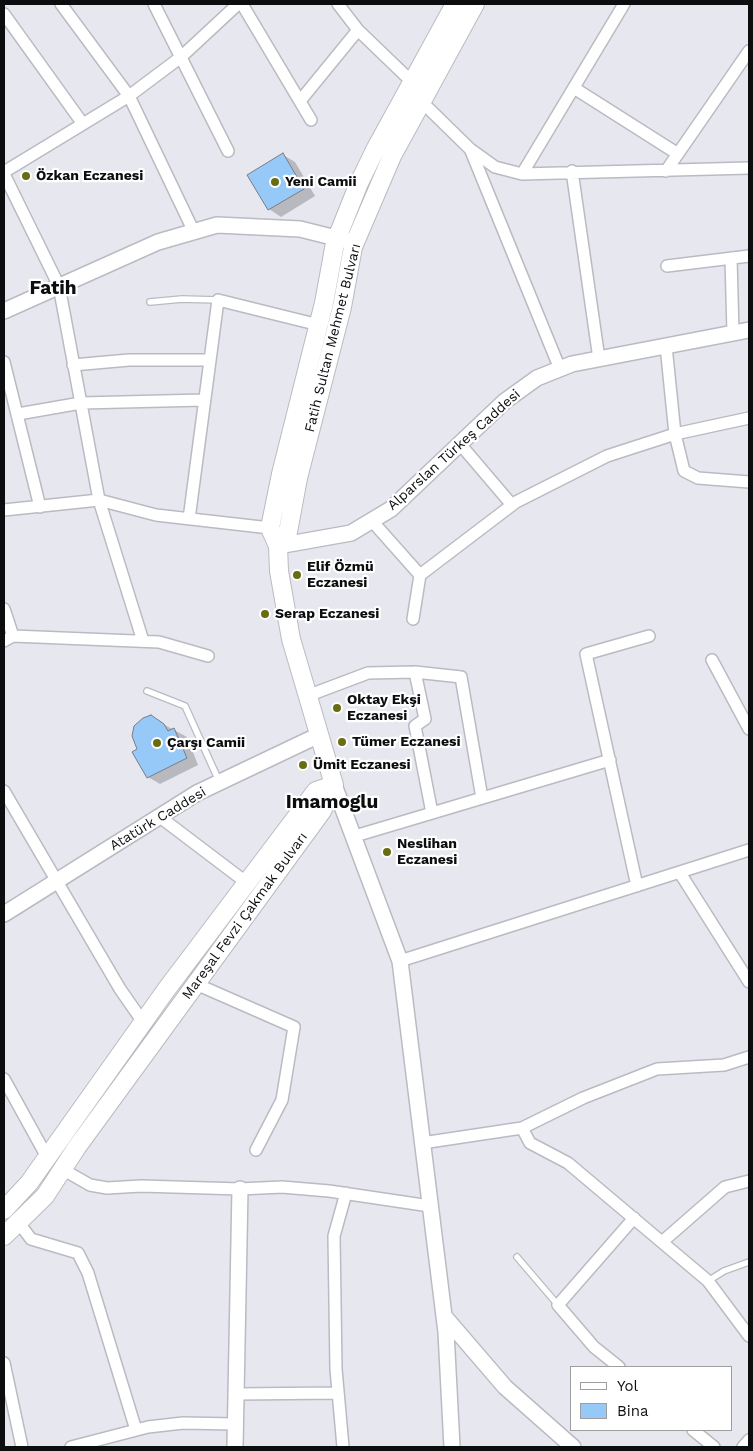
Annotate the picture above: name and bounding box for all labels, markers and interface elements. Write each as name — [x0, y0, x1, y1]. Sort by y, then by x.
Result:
place label: Özkan Eczanesi — [36, 168, 143, 184]
marker: Özkan Eczanesi — [20, 170, 32, 182]
place label: Yeni Camii — [285, 174, 357, 190]
marker: Yeni Camii — [269, 176, 281, 188]
street label: Fatih Sultan Mehmet Bulvarı — [301, 242, 365, 434]
district label: Fatih — [30, 277, 76, 299]
street label: Alparslan Türkeş Caddesi — [384, 386, 524, 514]
place label: Elif Özmü Eczanesi — [307, 559, 374, 592]
marker: Elif Özmü Eczanesi — [291, 569, 303, 581]
place label: Serap Eczanesi — [275, 606, 379, 622]
marker: Serap Eczanesi — [259, 608, 271, 620]
place label: Oktay Ekşi Eczanesi — [347, 692, 421, 724]
marker: Oktay Ekşi Eczanesi — [331, 702, 343, 714]
place label: Tümer Eczanesi — [352, 734, 461, 750]
place label: Çarşı Camii — [167, 735, 245, 751]
marker: Tümer Eczanesi — [336, 736, 348, 748]
marker: Çarşı Camii — [151, 737, 163, 749]
place label: Ümit Eczanesi — [313, 757, 411, 773]
marker: Ümit Eczanesi — [297, 759, 309, 771]
street label: Atatürk Caddesi — [107, 784, 209, 854]
district label: Imamoglu — [286, 791, 378, 813]
street label: Mareşal Fevzi Çakmak Bulvarı — [179, 829, 311, 1003]
place label: Neslihan Eczanesi — [397, 836, 457, 869]
marker: Neslihan Eczanesi — [381, 846, 393, 858]
legend — [570, 1366, 733, 1431]
text: Yol — [617, 1377, 638, 1395]
text: Bina — [617, 1402, 649, 1420]

